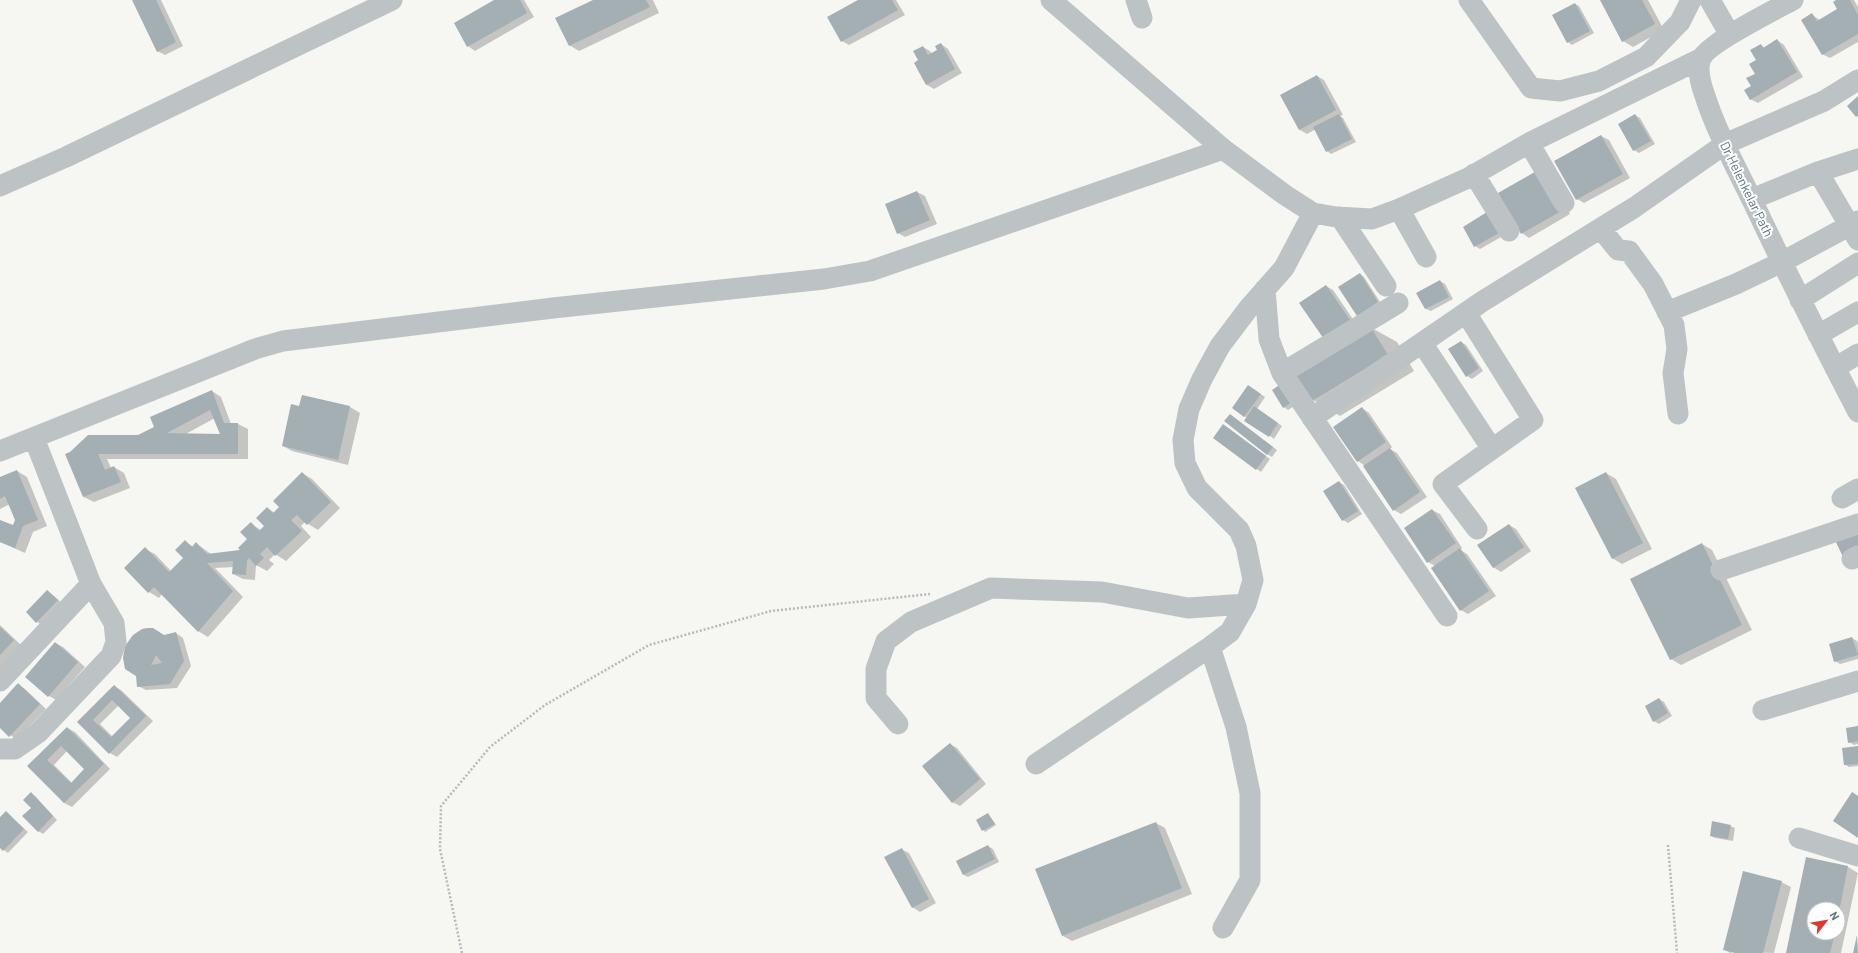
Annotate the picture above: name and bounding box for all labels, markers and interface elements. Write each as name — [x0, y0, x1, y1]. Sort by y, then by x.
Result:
street label: Dr Helenkelar Path — [1717, 139, 1777, 239]
north arrow — [1806, 901, 1846, 941]
text: N — [1828, 909, 1842, 922]

